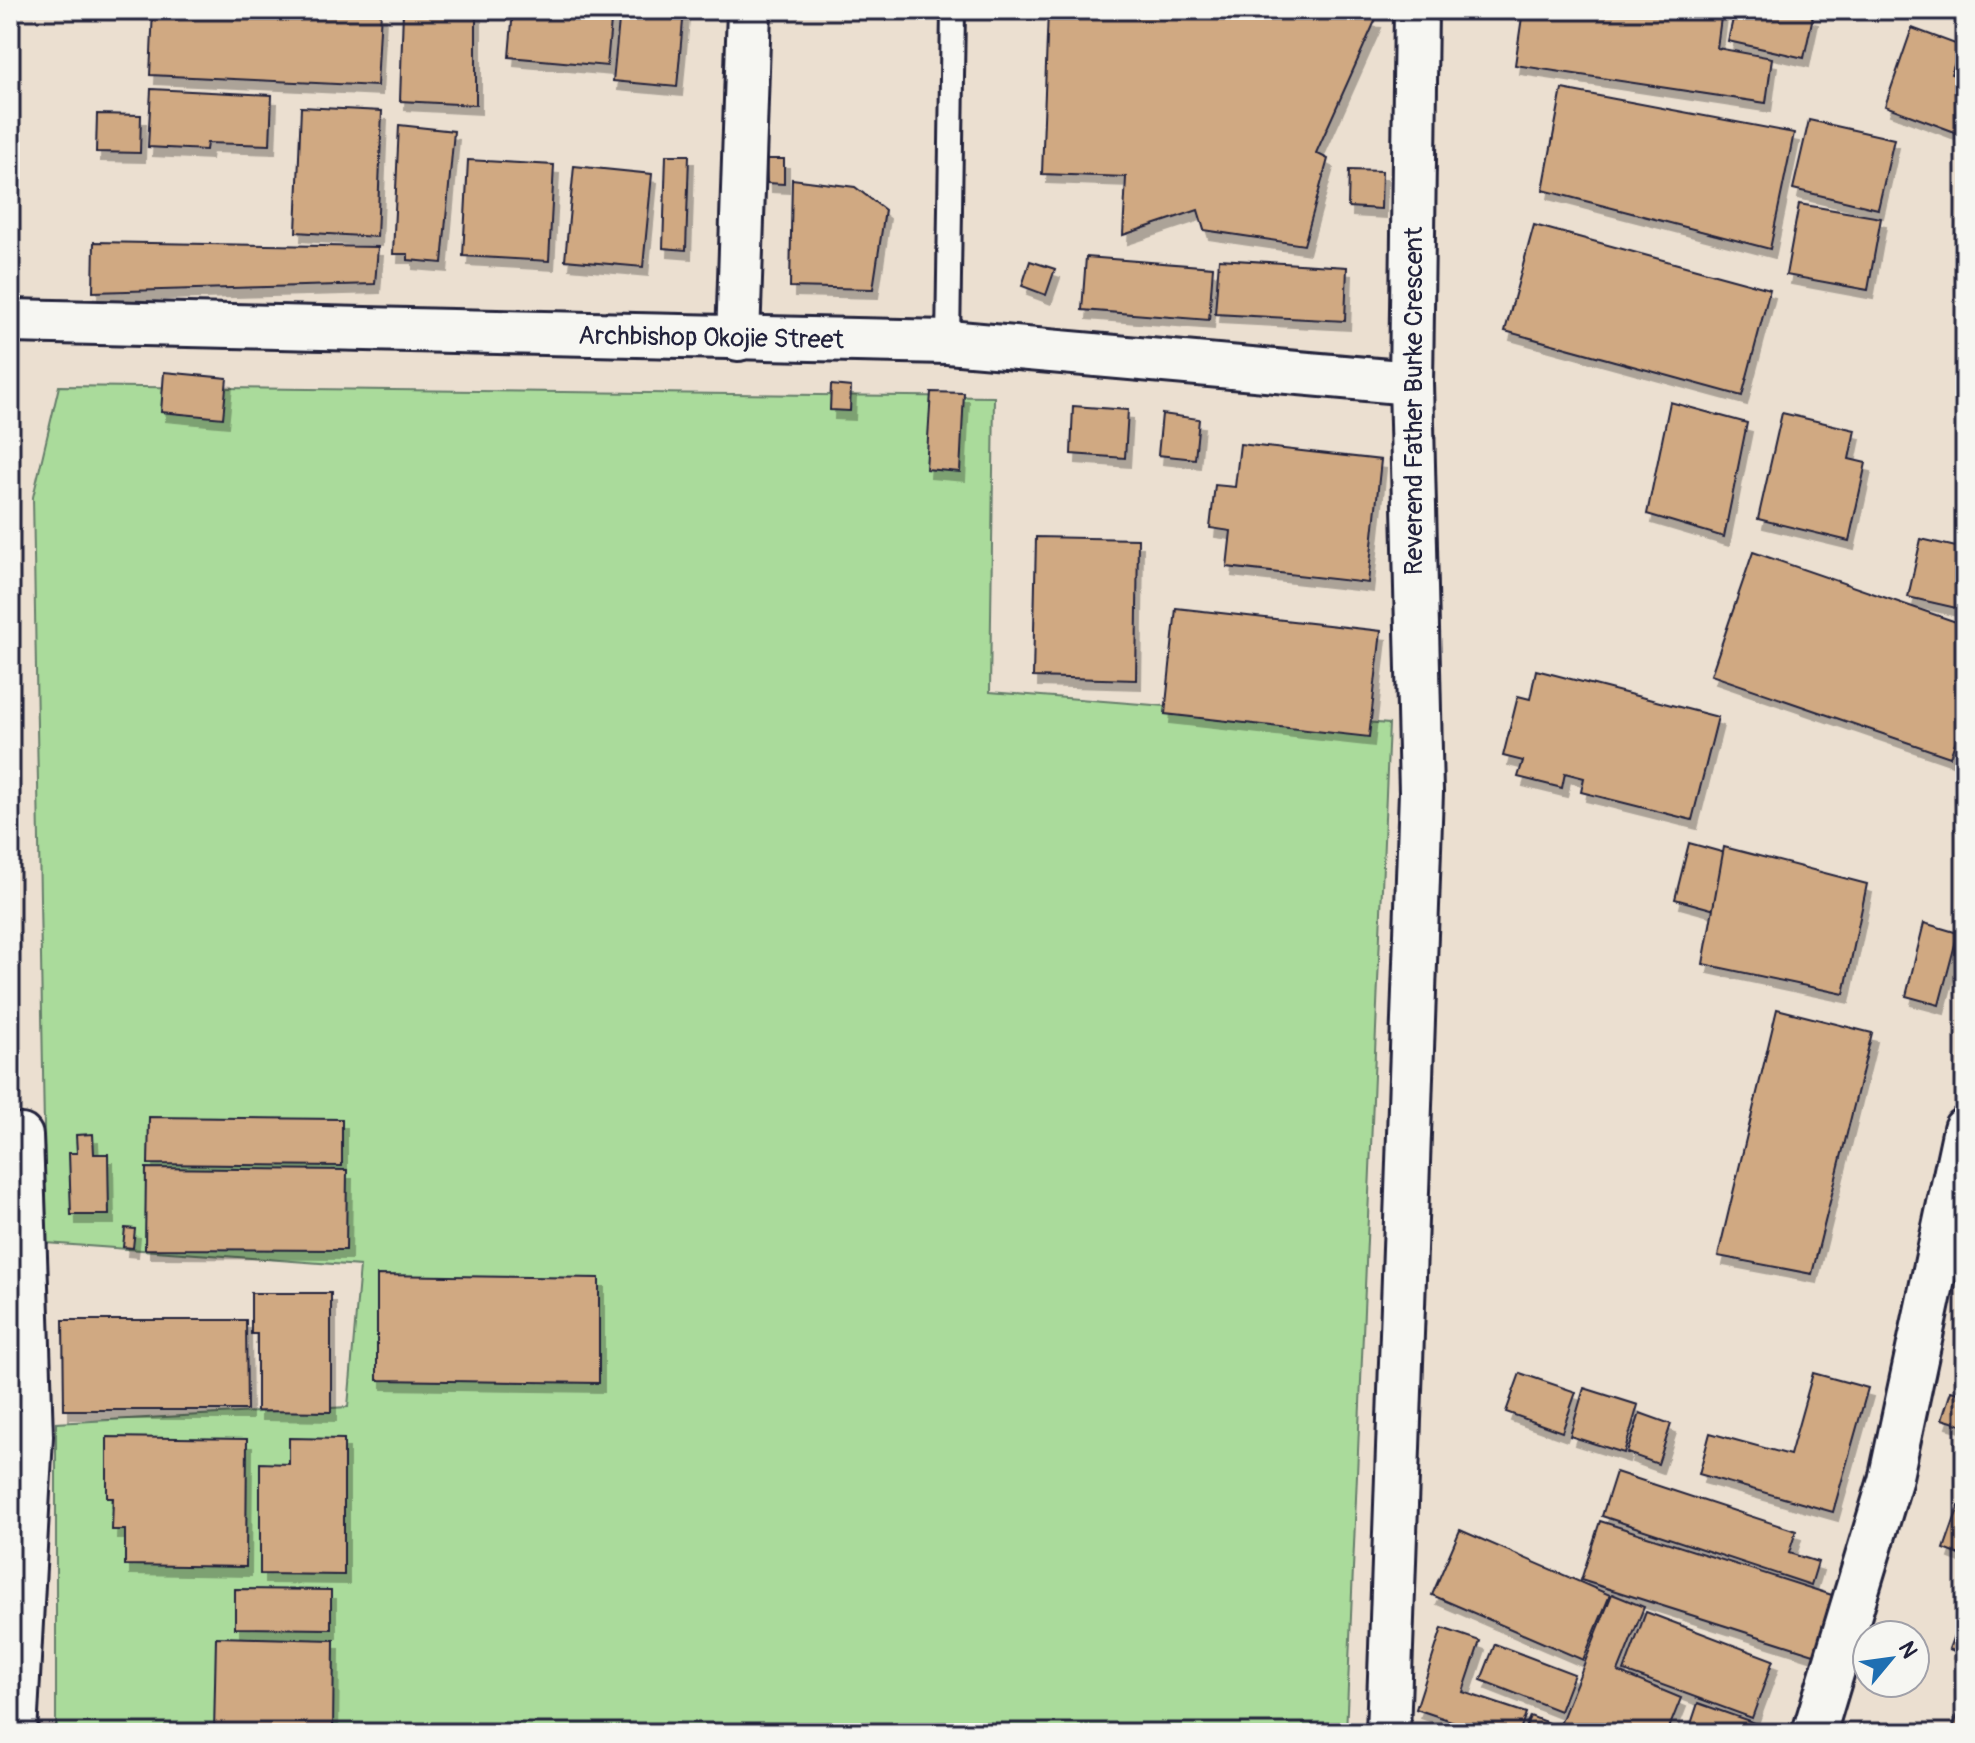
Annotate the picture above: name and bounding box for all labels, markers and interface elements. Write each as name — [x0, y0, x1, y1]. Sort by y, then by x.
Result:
street label: Reverend Father Burke Crescent — [1398, 226, 1430, 575]
street label: Archbishop Okojie Street — [578, 320, 845, 356]
north arrow — [1851, 1619, 1931, 1699]
text: N — [1892, 1636, 1924, 1663]

